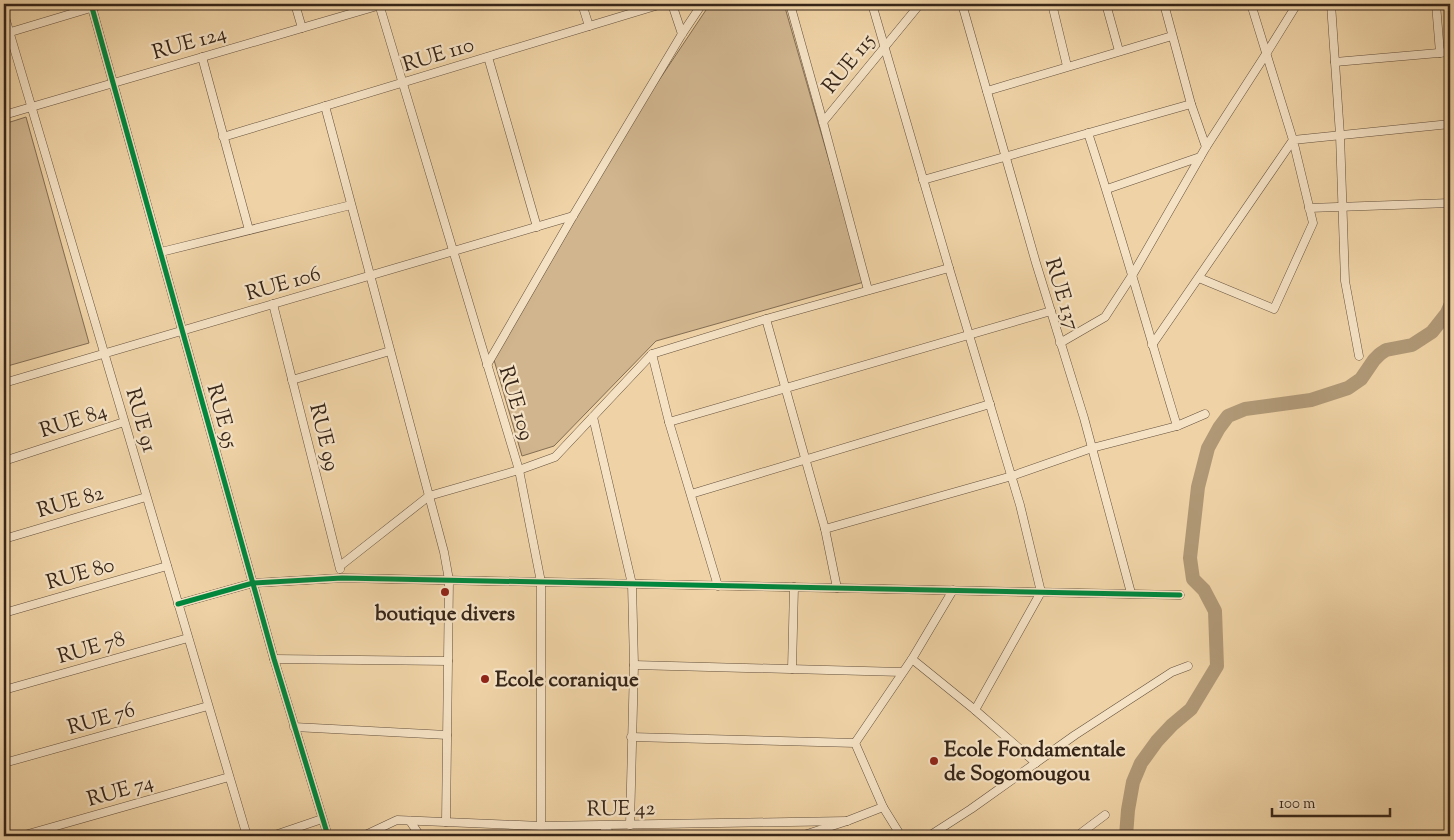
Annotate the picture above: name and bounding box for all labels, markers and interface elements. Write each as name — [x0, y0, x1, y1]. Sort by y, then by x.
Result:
street label: RUE 124 — [149, 19, 230, 69]
street label: RUE 115 — [816, 28, 883, 101]
street label: RUE 110 — [399, 31, 478, 81]
street label: RUE 137 — [1036, 255, 1086, 335]
street label: RUE 106 — [243, 260, 325, 310]
street label: RUE 109 — [490, 363, 541, 444]
street label: RUE 95 — [198, 381, 245, 452]
street label: RUE 91 — [117, 385, 164, 456]
street label: RUE 84 — [36, 397, 111, 447]
street label: RUE 99 — [300, 401, 346, 474]
street label: RUE 82 — [34, 479, 108, 527]
street label: RUE 80 — [43, 551, 118, 599]
marker: boutique divers — [439, 586, 451, 598]
place label: boutique divers — [374, 600, 515, 630]
street label: RUE 78 — [54, 625, 129, 673]
place label: Ecole coranique — [495, 666, 639, 696]
marker: Ecole coranique — [479, 673, 491, 685]
street label: RUE 76 — [64, 696, 139, 744]
place label: Ecole Fondamentale de Sogomougou — [944, 736, 1126, 790]
marker: Ecole Fondamentale de Sogomougou — [928, 755, 940, 767]
street label: RUE 74 — [84, 768, 157, 816]
scale bar — [1272, 785, 1389, 817]
street label: RUE 42 — [587, 794, 656, 826]
text: 100 m — [1279, 794, 1316, 815]

